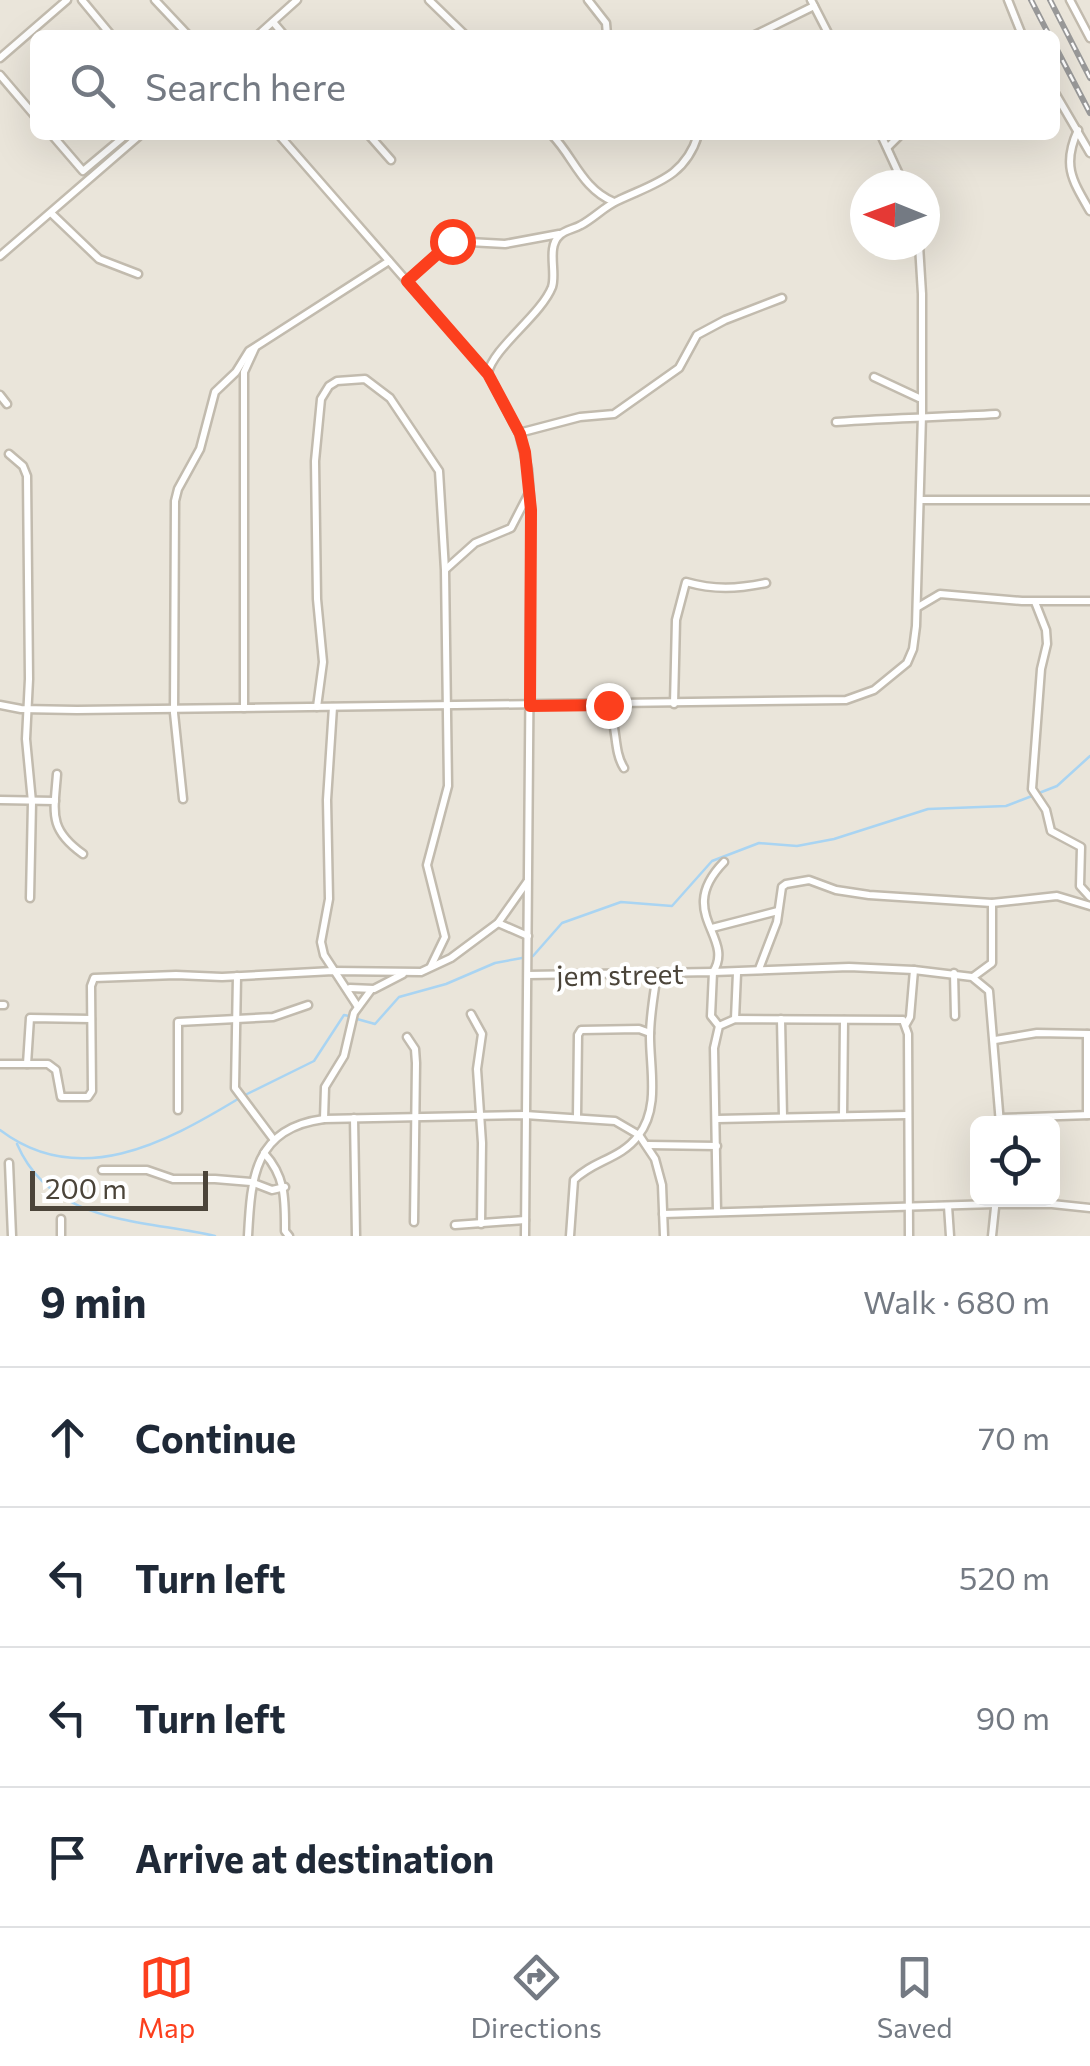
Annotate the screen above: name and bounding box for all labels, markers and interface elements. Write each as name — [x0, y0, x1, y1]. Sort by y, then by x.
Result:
search box — [30, 30, 1060, 140]
icon: search — [65, 58, 120, 113]
text: Search here — [145, 62, 346, 109]
north arrow — [850, 170, 940, 260]
route start — [430, 219, 476, 265]
route end — [586, 683, 632, 729]
street label: jem street — [556, 956, 684, 992]
map controls — [970, 1116, 1060, 1206]
button: locate — [970, 1116, 1060, 1206]
scale bar — [30, 1166, 208, 1210]
text: 200 m — [45, 1171, 127, 1205]
text: 9 min — [40, 1275, 147, 1327]
text: Walk · 680 m — [863, 1281, 1050, 1321]
icon: ahead — [40, 1410, 95, 1465]
text: Continue — [135, 1414, 296, 1461]
text: 70 m — [978, 1417, 1050, 1457]
icon: left — [40, 1550, 95, 1605]
text: Turn left — [135, 1554, 286, 1601]
text: 520 m — [959, 1557, 1050, 1597]
icon: left — [40, 1690, 95, 1745]
text: Turn left — [135, 1694, 286, 1741]
text: 90 m — [976, 1697, 1050, 1737]
icon: arrive — [40, 1830, 95, 1885]
text: Arrive at destination — [135, 1834, 494, 1881]
tab: Map — [138, 1950, 195, 2044]
tab: Directions — [470, 1950, 602, 2044]
tab: Saved — [877, 1950, 952, 2044]

